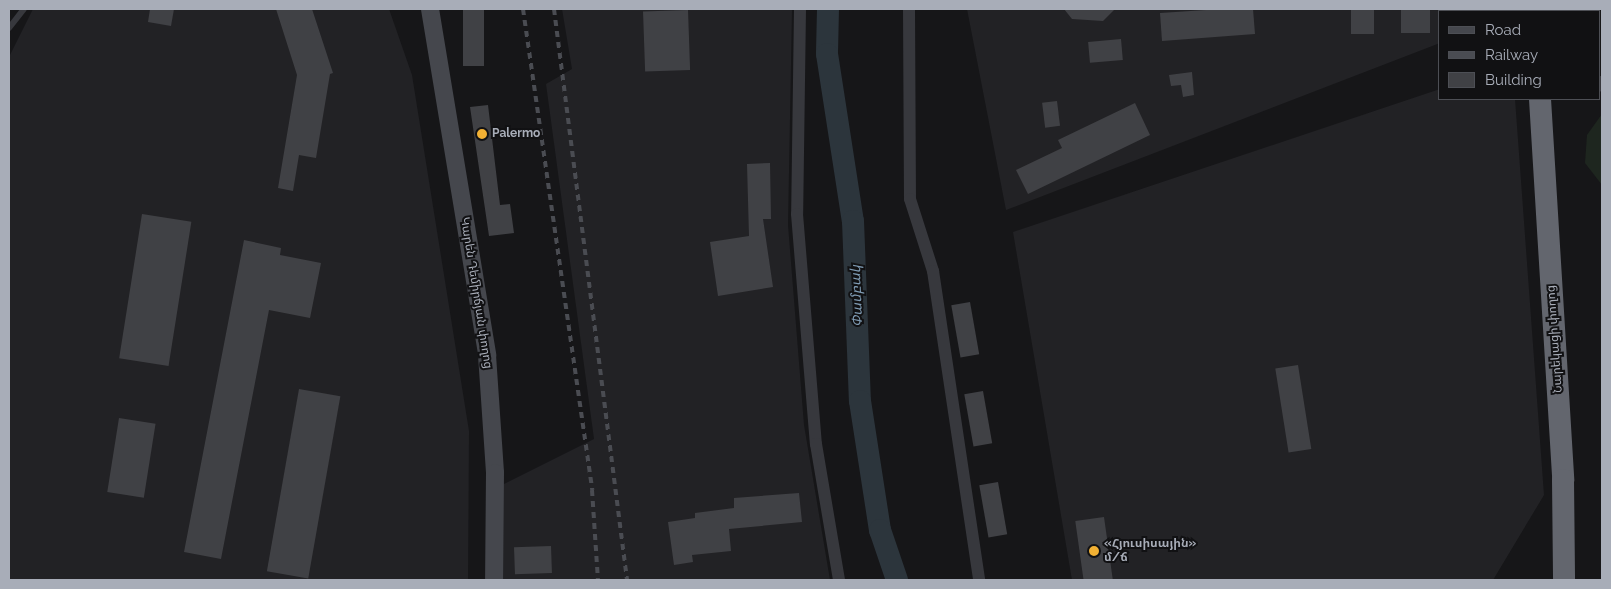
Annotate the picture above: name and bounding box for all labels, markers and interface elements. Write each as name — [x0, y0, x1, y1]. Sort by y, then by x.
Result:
legend — [1438, 10, 1601, 100]
text: Road — [1485, 21, 1521, 39]
text: Railway — [1485, 46, 1538, 64]
text: Building — [1485, 71, 1542, 89]
place label: Palermo — [492, 127, 540, 141]
marker: Palermo — [476, 128, 488, 140]
street label: Կարեն Դեմիրճյան փողոց — [457, 216, 495, 370]
water label: Փամբակ — [847, 265, 865, 327]
street label: Նարեկացի փողոց — [1544, 285, 1566, 393]
place label: «Հյուսիսային» մ/ճ — [1104, 537, 1196, 565]
marker: «Հյուսիսային» մ/ճ — [1088, 545, 1100, 557]

